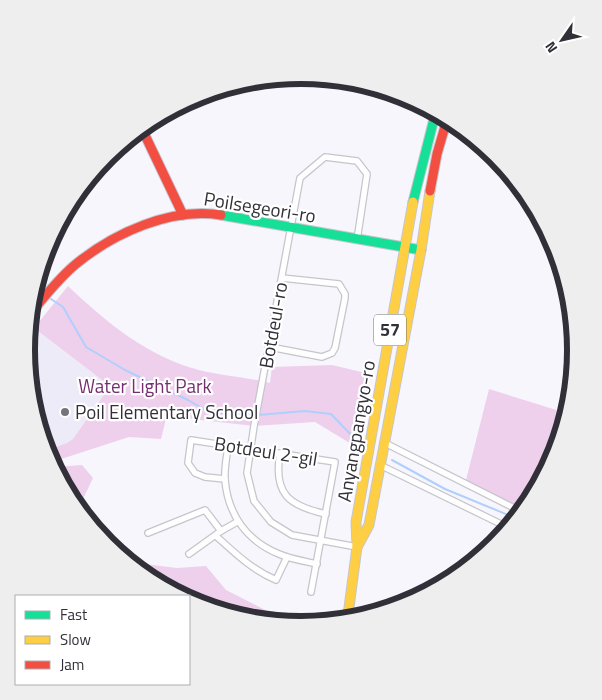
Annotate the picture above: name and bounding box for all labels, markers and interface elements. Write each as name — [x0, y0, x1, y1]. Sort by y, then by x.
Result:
north arrow — [537, 15, 587, 65]
text: N — [539, 38, 562, 57]
street label: Poilsegeori-ro — [202, 183, 318, 230]
street label: Botdeul-ro — [251, 279, 294, 370]
road number: 57 — [374, 314, 406, 346]
street label: Anyangpangyo-ro — [329, 358, 382, 504]
park label: Water Light Park — [78, 371, 212, 400]
place label: Poil Elementary School — [75, 397, 258, 426]
marker: Poil Elementary School — [59, 406, 71, 418]
street label: Botdeul 2-gil — [212, 428, 320, 473]
legend — [15, 595, 190, 685]
text: Fast — [60, 603, 88, 626]
text: Slow — [60, 628, 91, 651]
text: Jam — [60, 653, 84, 676]

